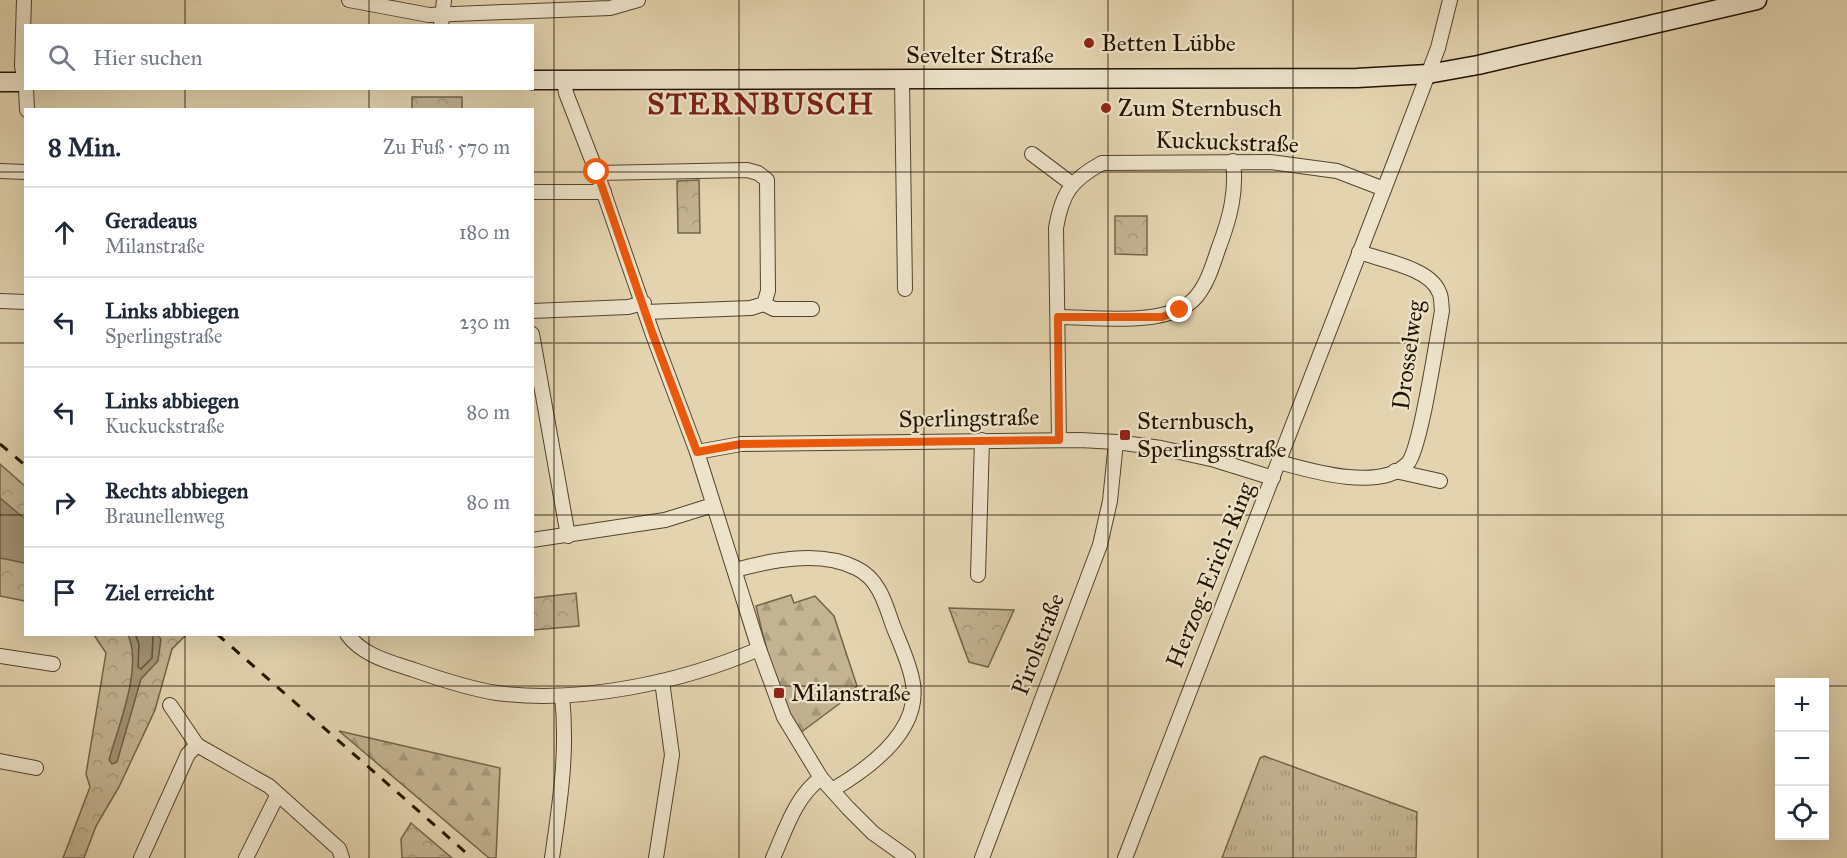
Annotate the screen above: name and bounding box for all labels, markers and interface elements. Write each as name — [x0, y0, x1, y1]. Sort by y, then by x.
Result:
search box — [24, 24, 534, 90]
place label: Betten Lübbe — [1101, 28, 1236, 58]
marker: Betten Lübbe — [1082, 36, 1096, 50]
street label: Sevelter Straße — [906, 40, 1054, 70]
icon: search — [45, 41, 78, 74]
text: Hier suchen — [93, 44, 202, 71]
district label: STERNBUSCH — [647, 86, 875, 122]
place label: Zum Sternbusch — [1118, 93, 1282, 123]
marker: Zum Sternbusch — [1099, 101, 1113, 115]
street label: Kuckuckstraße — [1155, 125, 1299, 159]
text: 8 Min. — [48, 131, 121, 163]
text: Zu Fuß · 570 m — [383, 135, 510, 159]
route start — [583, 158, 609, 184]
text: Geradeaus — [105, 207, 197, 234]
icon: ahead — [48, 216, 81, 249]
text: 180 m — [459, 220, 510, 244]
text: Milanstraße — [105, 234, 205, 258]
route end — [1166, 296, 1192, 322]
text: Links abbiegen — [105, 297, 239, 324]
street label: Drosselweg — [1385, 297, 1431, 412]
icon: left — [48, 306, 81, 339]
text: 230 m — [459, 310, 510, 334]
text: Sperlingstraße — [105, 324, 222, 348]
text: Links abbiegen — [105, 387, 239, 414]
icon: left — [48, 396, 81, 429]
text: 80 m — [467, 400, 510, 424]
street label: Sperlingstraße — [898, 402, 1040, 434]
place label: Sternbusch, Sperlingsstraße — [1137, 406, 1287, 464]
text: Kuckuckstraße — [105, 414, 225, 438]
marker: Sternbusch, Sperlingsstraße — [1118, 428, 1132, 442]
text: Rechts abbiegen — [105, 477, 248, 504]
street label: Herzog-Erich-Ring — [1159, 477, 1261, 672]
icon: right — [48, 486, 81, 519]
text: 80 m — [467, 490, 510, 514]
text: Braunellenweg — [105, 504, 224, 528]
icon: arrive — [48, 576, 81, 609]
text: Ziel erreicht — [105, 579, 214, 606]
street label: Pirolstraße — [1005, 589, 1071, 699]
place label: Milanstraße — [791, 678, 911, 708]
map controls — [1775, 678, 1829, 840]
button: + — [1775, 678, 1829, 732]
marker: Milanstraße — [772, 686, 786, 700]
button: − — [1775, 732, 1829, 786]
button: locate — [1775, 786, 1829, 840]

